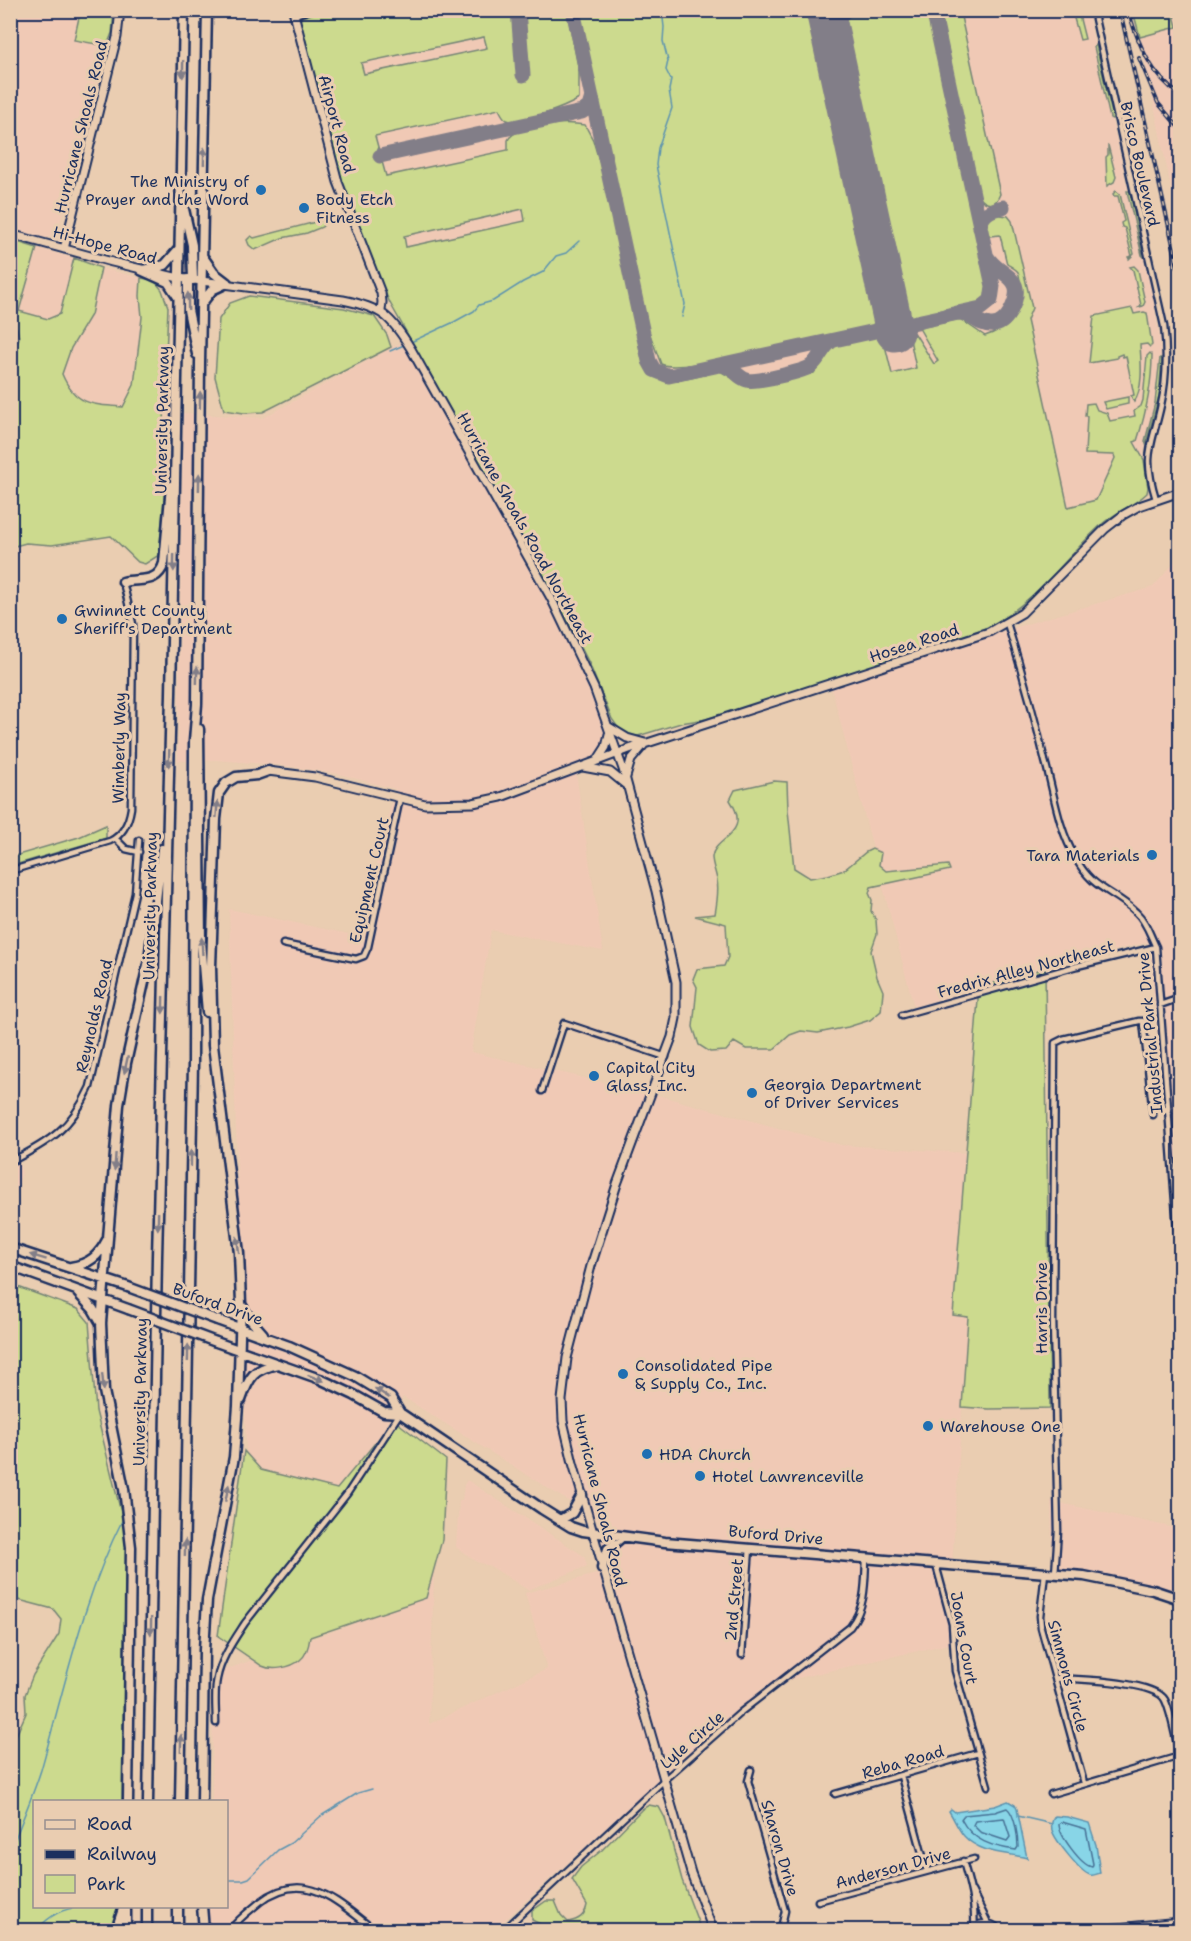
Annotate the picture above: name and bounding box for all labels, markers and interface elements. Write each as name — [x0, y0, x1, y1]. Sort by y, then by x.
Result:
street label: Hurricane Shoals Road — [49, 38, 113, 216]
one-way arrow — [178, 59, 188, 78]
street label: Airport Road — [314, 72, 360, 176]
street label: Brisco Boulevard — [1115, 99, 1165, 229]
one-way arrow — [200, 146, 209, 165]
place label: The Ministry of Prayer and the Word — [85, 171, 250, 210]
marker: The Ministry of Prayer and the Word — [254, 183, 268, 197]
place label: Body Etch Fitness — [316, 189, 394, 228]
marker: Body Etch Fitness — [297, 201, 311, 215]
street label: Hi-Hope Road — [50, 221, 160, 269]
one-way arrow — [183, 291, 193, 310]
street label: University Parkway — [150, 346, 174, 494]
one-way arrow — [195, 391, 204, 410]
street label: Hurricane Shoals Road Northeast — [452, 408, 598, 648]
one-way arrow — [194, 473, 204, 492]
one-way arrow — [169, 553, 179, 572]
place label: Gwinnett County Sheriff's Department — [74, 600, 232, 639]
marker: Gwinnett County Sheriff's Department — [55, 612, 69, 626]
street label: Hosea Road — [866, 619, 962, 667]
one-way arrow — [192, 665, 202, 684]
street label: Wimberly Way — [108, 692, 130, 804]
one-way arrow — [164, 748, 174, 767]
one-way arrow — [212, 800, 222, 819]
street label: Equipment Court — [344, 815, 394, 945]
street label: University Parkway — [138, 832, 162, 980]
place label: Tara Materials — [1026, 845, 1140, 866]
marker: Tara Materials — [1145, 848, 1159, 862]
street label: Fredrix Alley Northeast — [935, 935, 1117, 1003]
one-way arrow — [197, 936, 206, 955]
street label: Industrial Park Drive — [1132, 951, 1168, 1115]
street label: Reynolds Road — [71, 957, 117, 1075]
one-way arrow — [158, 996, 168, 1015]
one-way arrow — [121, 1056, 130, 1075]
place label: Capital City Glass, Inc. — [606, 1057, 696, 1096]
marker: Capital City Glass, Inc. — [587, 1069, 601, 1083]
place label: Georgia Department of Driver Services — [764, 1074, 922, 1113]
marker: Georgia Department of Driver Services — [745, 1086, 759, 1100]
one-way arrow — [187, 1149, 196, 1168]
one-way arrow — [110, 1153, 120, 1172]
one-way arrow — [153, 1212, 163, 1231]
one-way arrow — [234, 1235, 243, 1254]
one-way arrow — [29, 1252, 47, 1261]
street label: Harris Drive — [1031, 1262, 1052, 1354]
street label: Buford Drive — [170, 1278, 266, 1330]
street label: University Parkway — [128, 1318, 152, 1466]
one-way arrow — [183, 1344, 193, 1363]
place label: Consolidated Pipe & Supply Co., Inc. — [635, 1355, 773, 1394]
marker: Consolidated Pipe & Supply Co., Inc. — [616, 1367, 630, 1381]
one-way arrow — [98, 1372, 108, 1391]
one-way arrow — [308, 1373, 326, 1383]
one-way arrow — [375, 1387, 391, 1399]
street label: Hurricane Shoals Road — [568, 1411, 632, 1589]
place label: Warehouse One — [940, 1416, 1061, 1437]
marker: Warehouse One — [921, 1419, 935, 1433]
place label: HDA Church — [659, 1444, 751, 1465]
marker: HDA Church — [640, 1447, 654, 1461]
place label: Hotel Lawrenceville — [712, 1466, 864, 1487]
marker: Hotel Lawrenceville — [693, 1469, 707, 1483]
one-way arrow — [223, 1483, 232, 1502]
street label: Buford Drive — [728, 1520, 824, 1550]
one-way arrow — [180, 1539, 190, 1558]
street label: 2nd Street — [720, 1558, 748, 1642]
street label: Joans Court — [945, 1590, 983, 1686]
one-way arrow — [146, 1617, 156, 1636]
street label: Simmons Circle — [1043, 1617, 1093, 1735]
street label: Lyle Circle — [655, 1706, 729, 1774]
one-way arrow — [177, 1734, 186, 1753]
street label: Reba Road — [860, 1740, 946, 1784]
street label: Sharon Drive — [756, 1797, 804, 1899]
legend — [33, 1800, 228, 1908]
text: Road — [87, 1812, 132, 1836]
text: Railway — [87, 1842, 157, 1866]
street label: Anderson Drive — [833, 1842, 953, 1894]
text: Park — [87, 1872, 126, 1896]

